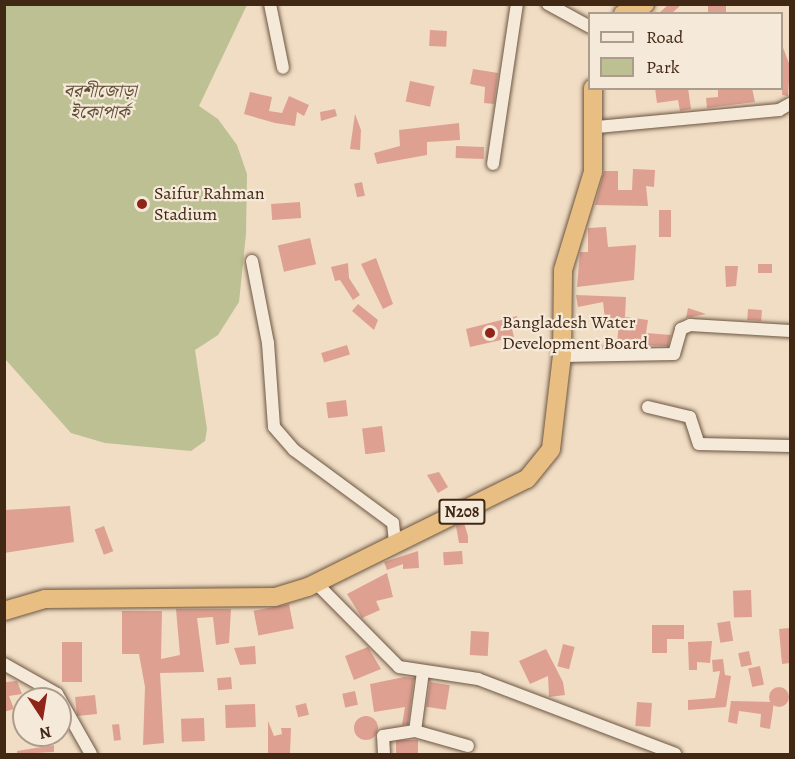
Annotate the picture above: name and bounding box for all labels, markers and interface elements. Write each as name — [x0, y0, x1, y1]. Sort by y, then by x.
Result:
legend — [588, 12, 783, 90]
text: Road — [646, 25, 683, 49]
text: Park — [646, 55, 680, 79]
park label: বরশীজোড়া ইকোপার্ক — [63, 81, 137, 124]
place label: Saifur Rahman Stadium — [154, 183, 265, 226]
marker: Saifur Rahman Stadium — [135, 197, 149, 211]
place label: Bangladesh Water Development Board — [502, 312, 648, 354]
marker: Bangladesh Water Development Board — [483, 326, 497, 340]
road number: N208 — [438, 499, 486, 525]
north arrow — [12, 687, 72, 747]
text: N — [37, 721, 53, 745]

